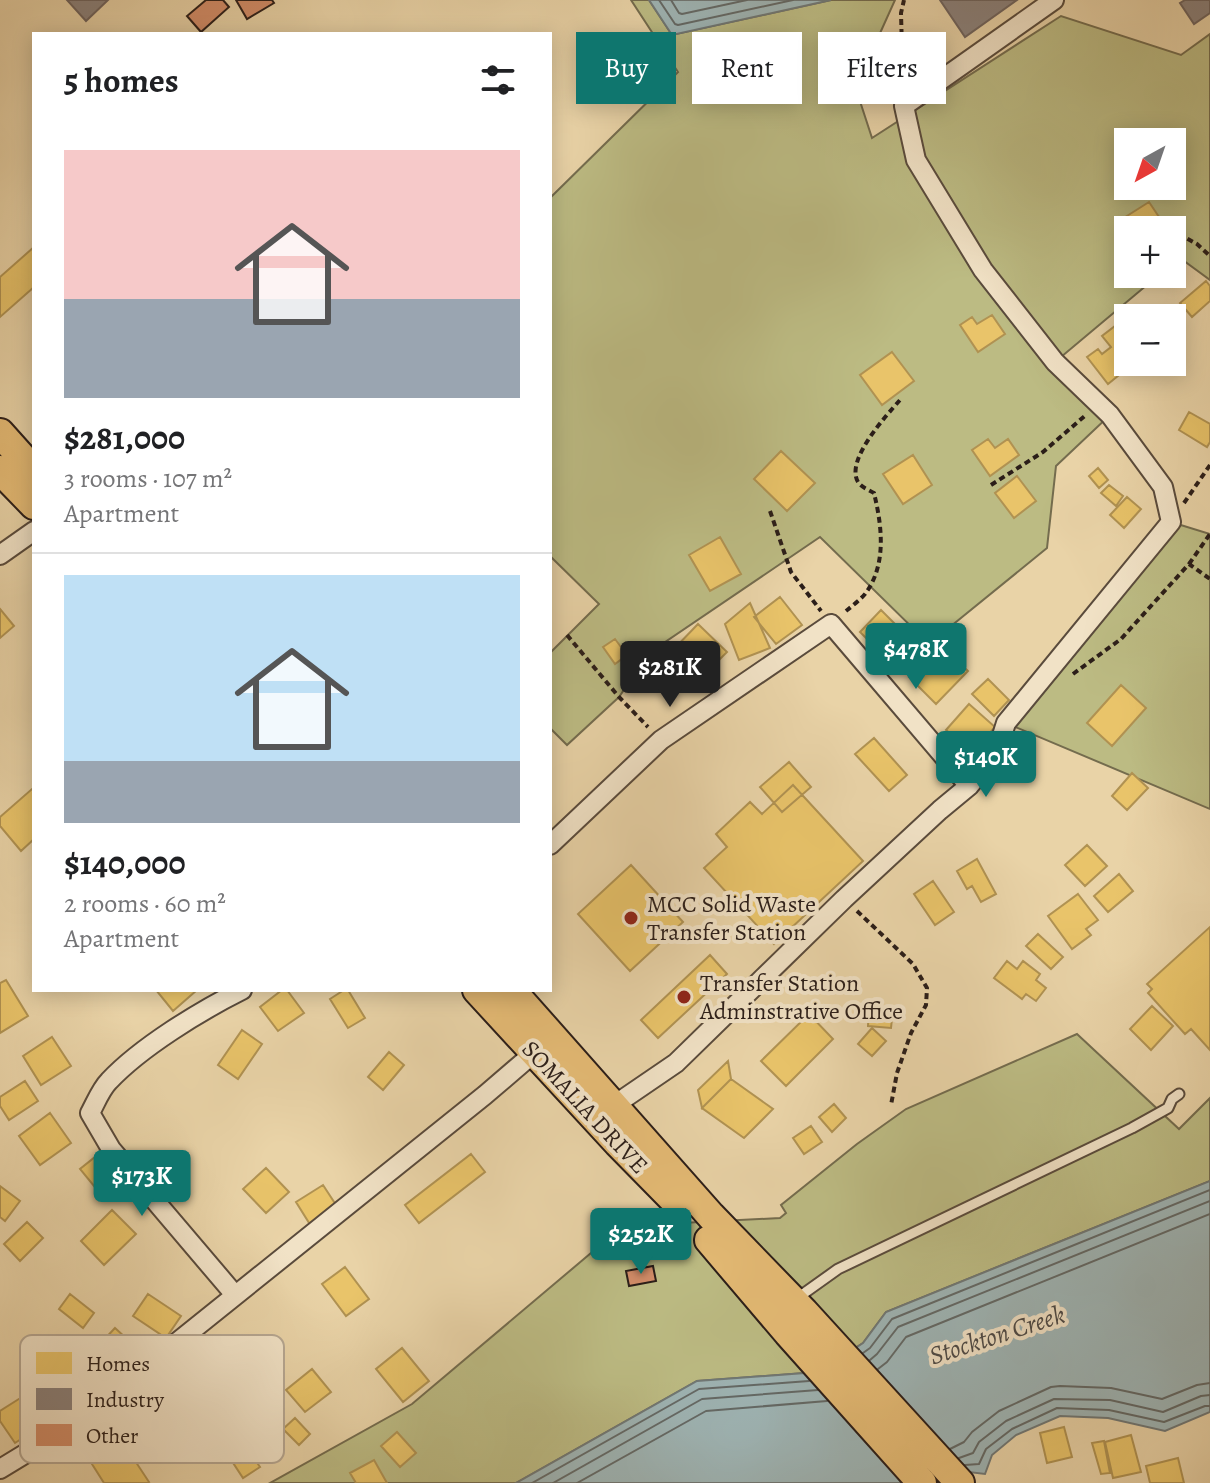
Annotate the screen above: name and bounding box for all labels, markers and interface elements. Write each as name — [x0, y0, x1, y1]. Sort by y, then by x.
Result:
chip: Buy — [576, 32, 676, 104]
chip: Rent — [692, 32, 802, 104]
chip: Filters — [818, 32, 946, 104]
text: 5 homes — [64, 57, 179, 104]
icon: filters — [476, 58, 520, 102]
north arrow — [1114, 128, 1186, 200]
map controls — [1114, 128, 1186, 376]
icon: home — [220, 202, 364, 346]
button: + — [1114, 216, 1186, 288]
button: − — [1114, 304, 1186, 376]
text: $281,000 — [64, 414, 185, 461]
text: 3 rooms · 107 m² — [64, 461, 232, 496]
text: Apartment — [64, 496, 179, 531]
pin: $478K — [860, 623, 972, 691]
icon: home — [220, 627, 364, 771]
text: $478K — [883, 631, 949, 666]
pin: $281K — [614, 641, 726, 709]
text: $281K — [638, 649, 702, 684]
pin: $140K — [930, 731, 1042, 799]
text: $140K — [954, 739, 1018, 774]
text: $140,000 — [64, 839, 186, 886]
text: 2 rooms · 60 m² — [64, 886, 226, 921]
place label: MCC Solid Waste Transfer Station — [647, 888, 816, 948]
marker: MCC Solid Waste Transfer Station — [622, 909, 640, 927]
text: Apartment — [64, 921, 179, 956]
place label: Transfer Station Adminstrative Office — [699, 967, 903, 1027]
marker: Transfer Station Adminstrative Office — [675, 988, 693, 1006]
street label: SOMALIA DRIVE — [515, 1033, 655, 1181]
pin: $173K — [86, 1150, 198, 1218]
text: $173K — [112, 1158, 172, 1193]
pin: $252K — [585, 1208, 697, 1276]
text: $252K — [608, 1216, 674, 1251]
water label: Stockton Creek — [925, 1297, 1069, 1373]
legend — [20, 1335, 284, 1463]
text: Homes — [86, 1349, 150, 1379]
text: Industry — [86, 1385, 164, 1415]
text: Other — [86, 1421, 139, 1451]

